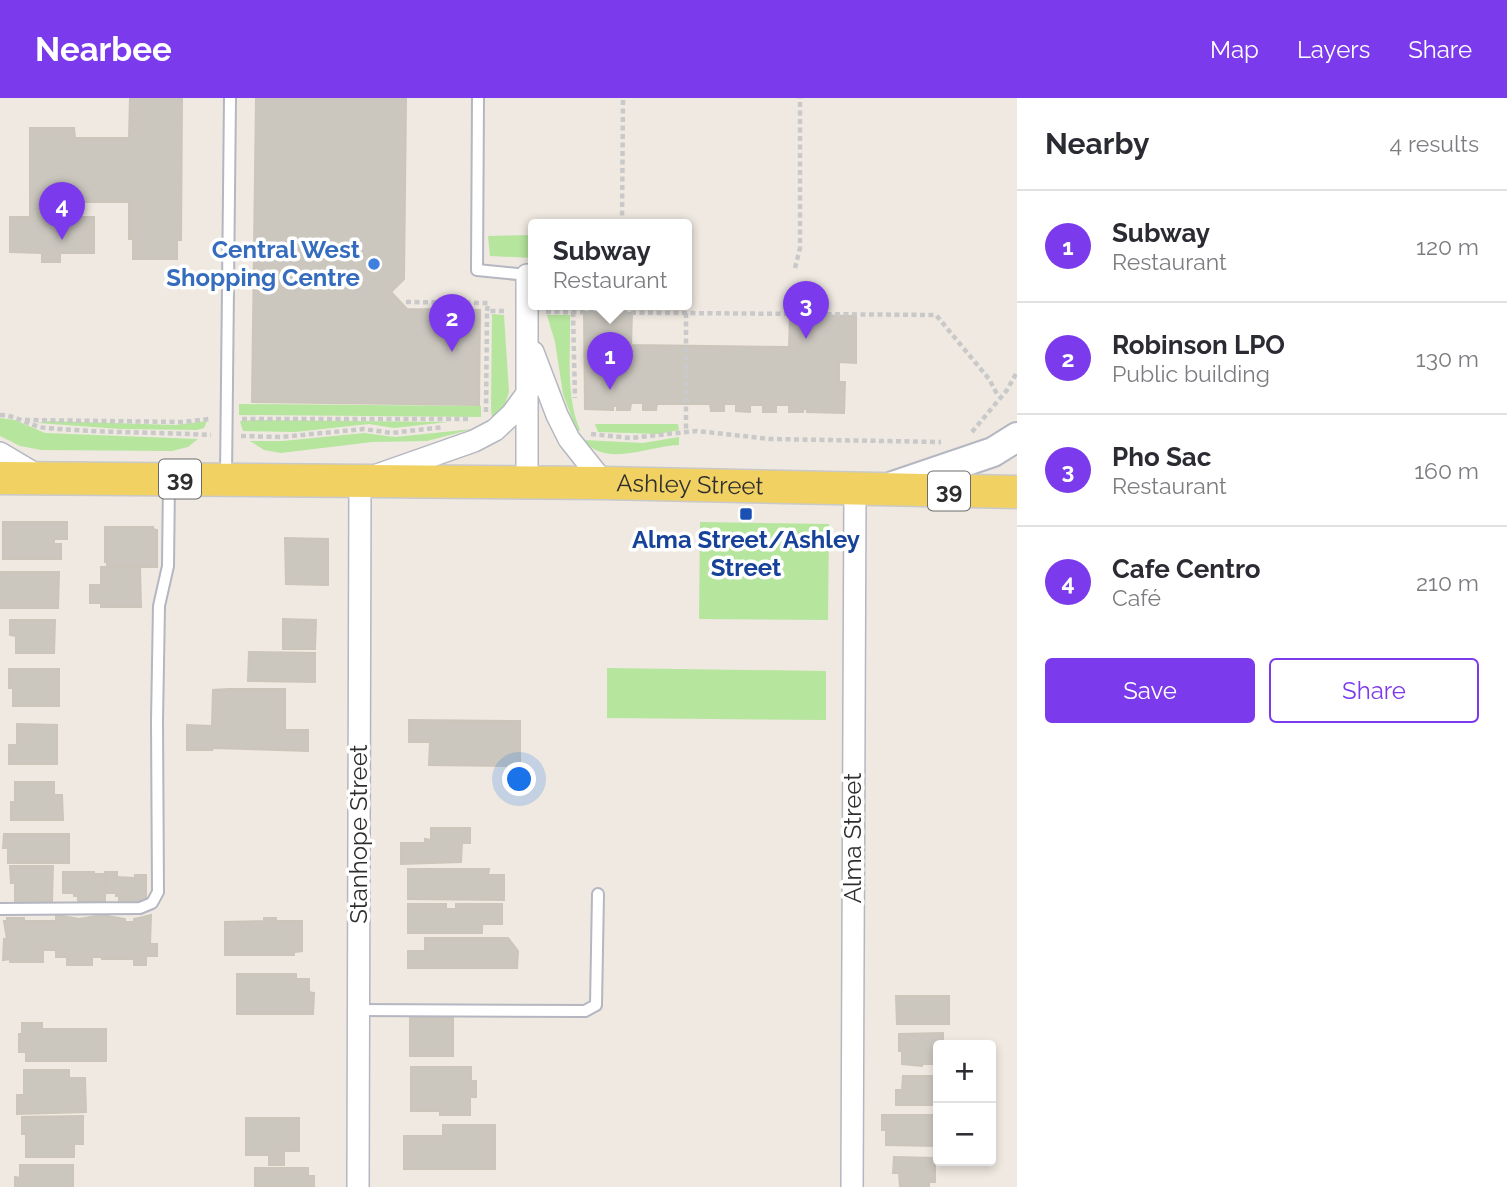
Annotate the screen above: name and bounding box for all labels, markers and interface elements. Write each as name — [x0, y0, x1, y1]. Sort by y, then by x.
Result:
text: Nearbee — [35, 30, 172, 69]
text: Map — [1210, 35, 1259, 64]
text: Layers — [1297, 35, 1370, 64]
text: Share — [1408, 35, 1472, 64]
text: Nearby — [1045, 126, 1149, 161]
text: 4 results — [1390, 130, 1479, 157]
pin: 4 — [39, 182, 85, 240]
text: Subway — [1112, 218, 1210, 248]
popup — [528, 219, 692, 310]
text: 1 — [1062, 233, 1074, 260]
text: 120 m — [1416, 233, 1479, 260]
place label: Central West Shopping Centre — [166, 235, 360, 292]
text: Subway — [553, 236, 651, 266]
text: Restaurant — [1112, 248, 1227, 275]
marker: Central West Shopping Centre — [366, 256, 382, 272]
text: Restaurant — [553, 266, 667, 293]
pin: 3 — [783, 281, 829, 339]
pin: 2 — [429, 294, 475, 352]
text: Robinson LPO — [1112, 330, 1285, 360]
pin: 1 — [587, 332, 633, 390]
text: 2 — [1062, 345, 1074, 372]
text: 130 m — [1416, 345, 1479, 372]
text: Public building — [1112, 360, 1270, 387]
text: Pho Sac — [1112, 442, 1211, 472]
text: 3 — [1062, 457, 1074, 484]
text: 160 m — [1414, 457, 1479, 484]
road number: 39 — [159, 460, 201, 498]
street label: Ashley Street — [616, 468, 764, 500]
road number: 39 — [928, 472, 970, 510]
text: Restaurant — [1112, 472, 1227, 499]
marker: Alma Street/Ashley Street — [738, 506, 754, 522]
place label: Alma Street/Ashley Street — [632, 525, 860, 582]
text: Cafe Centro — [1112, 554, 1261, 584]
text: 4 — [1061, 569, 1075, 596]
text: 210 m — [1416, 569, 1479, 596]
text: Café — [1112, 584, 1161, 611]
button: Save — [1045, 658, 1255, 723]
button: Share — [1269, 658, 1479, 723]
street label: Stanhope Street — [344, 744, 373, 924]
your location — [502, 762, 536, 796]
street label: Alma Street — [838, 773, 867, 903]
map controls — [933, 1040, 996, 1166]
button: + — [933, 1040, 996, 1103]
button: − — [933, 1103, 996, 1166]

